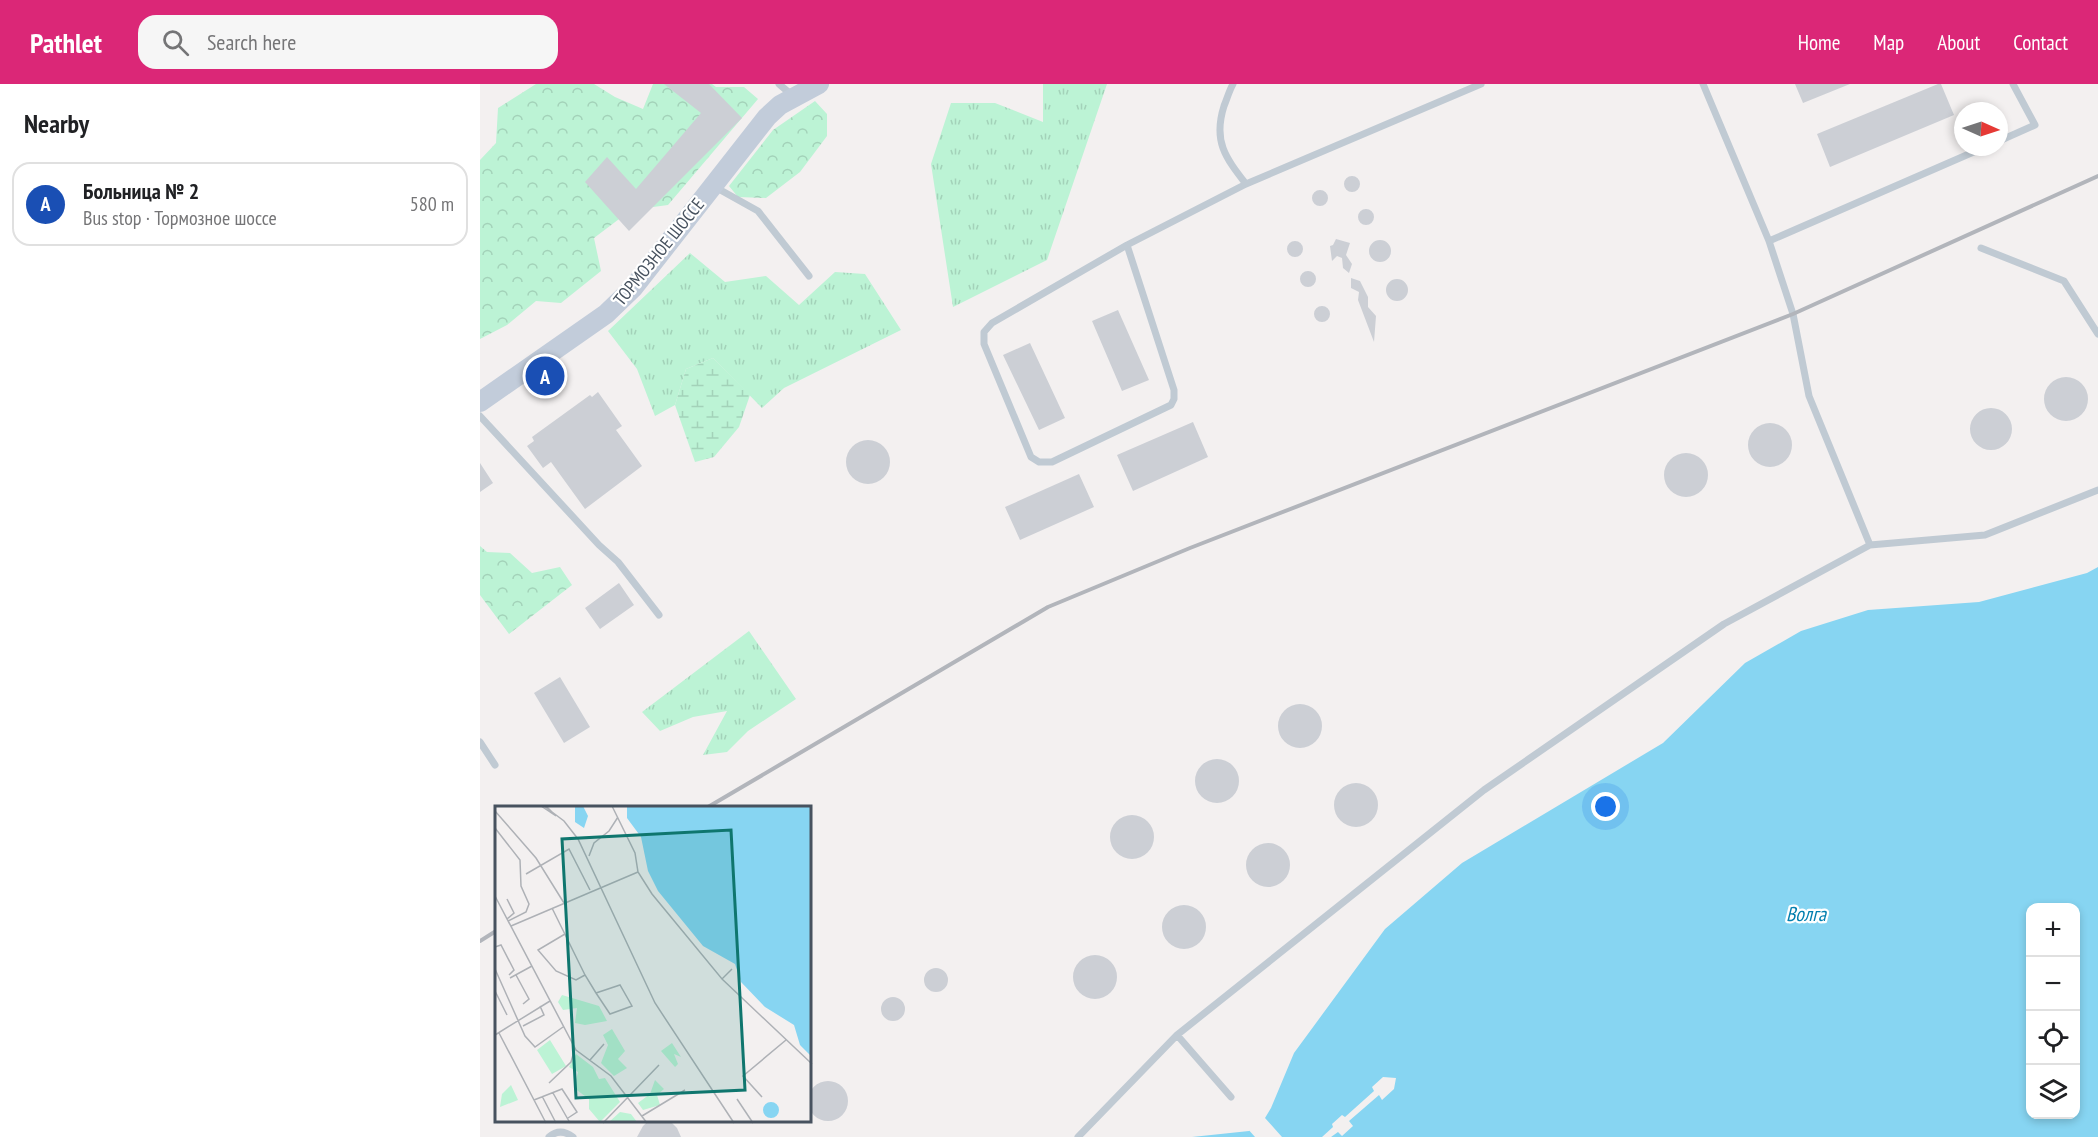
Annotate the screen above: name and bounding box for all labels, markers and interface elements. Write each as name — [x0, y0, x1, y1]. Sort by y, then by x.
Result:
search box — [138, 15, 558, 69]
text: Pathlet — [30, 24, 102, 61]
icon: search — [159, 26, 192, 59]
text: Search here — [207, 28, 296, 56]
text: Home — [1798, 29, 1840, 56]
text: Map — [1873, 29, 1904, 56]
text: About — [1937, 29, 1980, 56]
text: Contact — [2013, 29, 2068, 56]
north arrow — [1954, 102, 2008, 156]
text: Nearby — [24, 107, 89, 140]
text: Больница № 2 — [83, 177, 199, 205]
text: A — [40, 191, 51, 217]
text: 580 m — [410, 191, 454, 217]
street label: ТОРМОЗНОЕ ШОССЕ — [608, 193, 709, 310]
text: Bus stop · Тормозное шоссе — [83, 205, 277, 231]
pin: A — [526, 354, 564, 398]
your location — [1591, 792, 1620, 821]
inset map — [495, 806, 812, 1122]
water label: Волга — [1786, 901, 1827, 927]
map controls — [2026, 903, 2080, 1119]
button: + — [2026, 903, 2080, 957]
button: − — [2026, 957, 2080, 1011]
button: locate — [2026, 1011, 2080, 1065]
button: layers — [2026, 1065, 2080, 1119]

